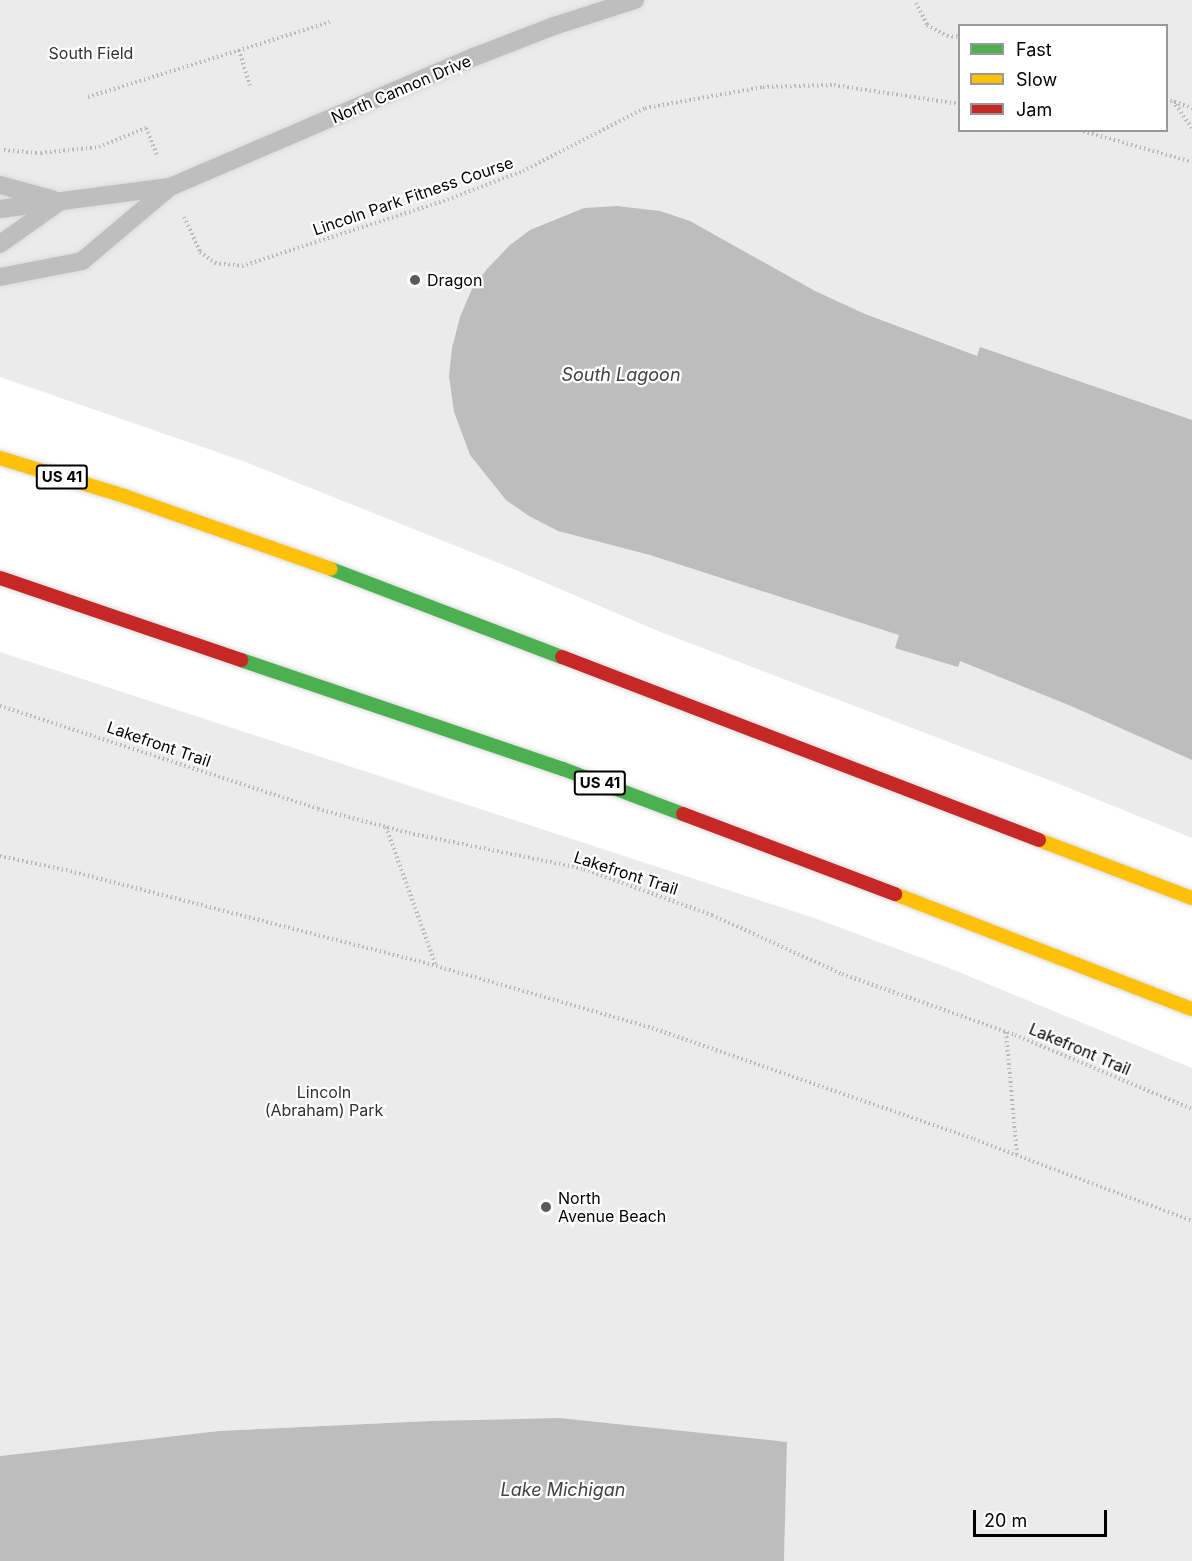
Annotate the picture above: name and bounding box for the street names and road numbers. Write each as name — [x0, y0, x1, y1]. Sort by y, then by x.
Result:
street label: North Cannon Drive — [328, 51, 474, 127]
street label: Lincoln Park Fitness Course — [310, 153, 516, 239]
road number: US 41 — [35, 465, 89, 489]
street label: Lakefront Trail — [105, 717, 213, 771]
road number: US 41 — [573, 771, 627, 795]
street label: Lakefront Trail — [571, 847, 681, 899]
street label: Lakefront Trail — [1026, 1019, 1134, 1079]

